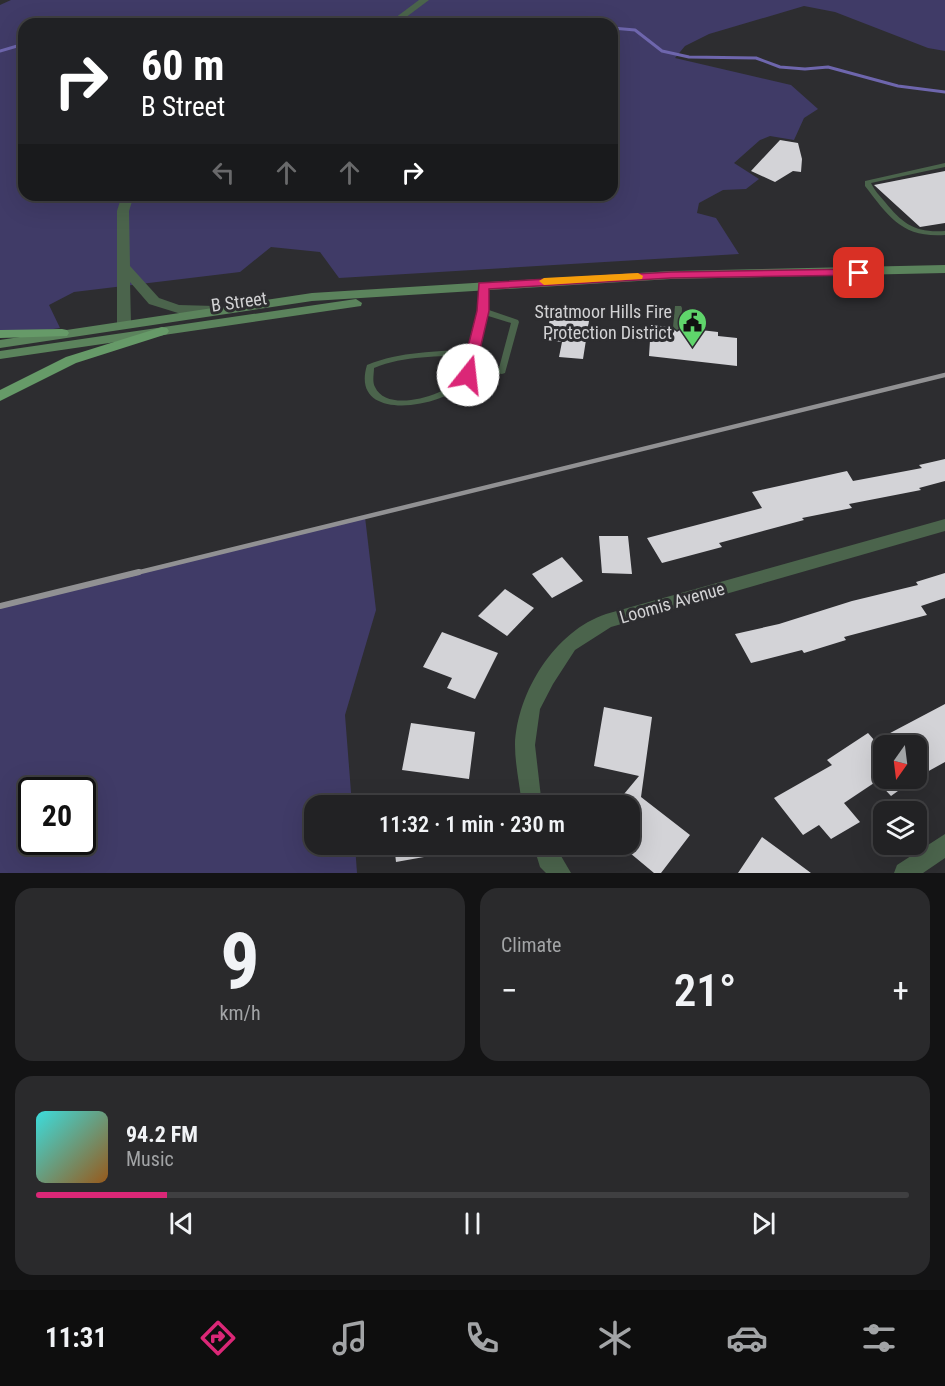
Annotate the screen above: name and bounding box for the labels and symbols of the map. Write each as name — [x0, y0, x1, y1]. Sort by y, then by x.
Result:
pin — [833, 247, 884, 298]
street label: B Street — [210, 287, 268, 316]
place label: Stratmoor Hills Fire Protection District — [535, 301, 672, 343]
public building icon: Stratmoor Hills Fire Protection District — [677, 306, 709, 348]
position arrow — [436, 343, 500, 407]
street label: Loomis Avenue — [617, 577, 727, 628]
north arrow — [873, 735, 927, 789]
speed limit sign: 20 — [18, 777, 96, 855]

